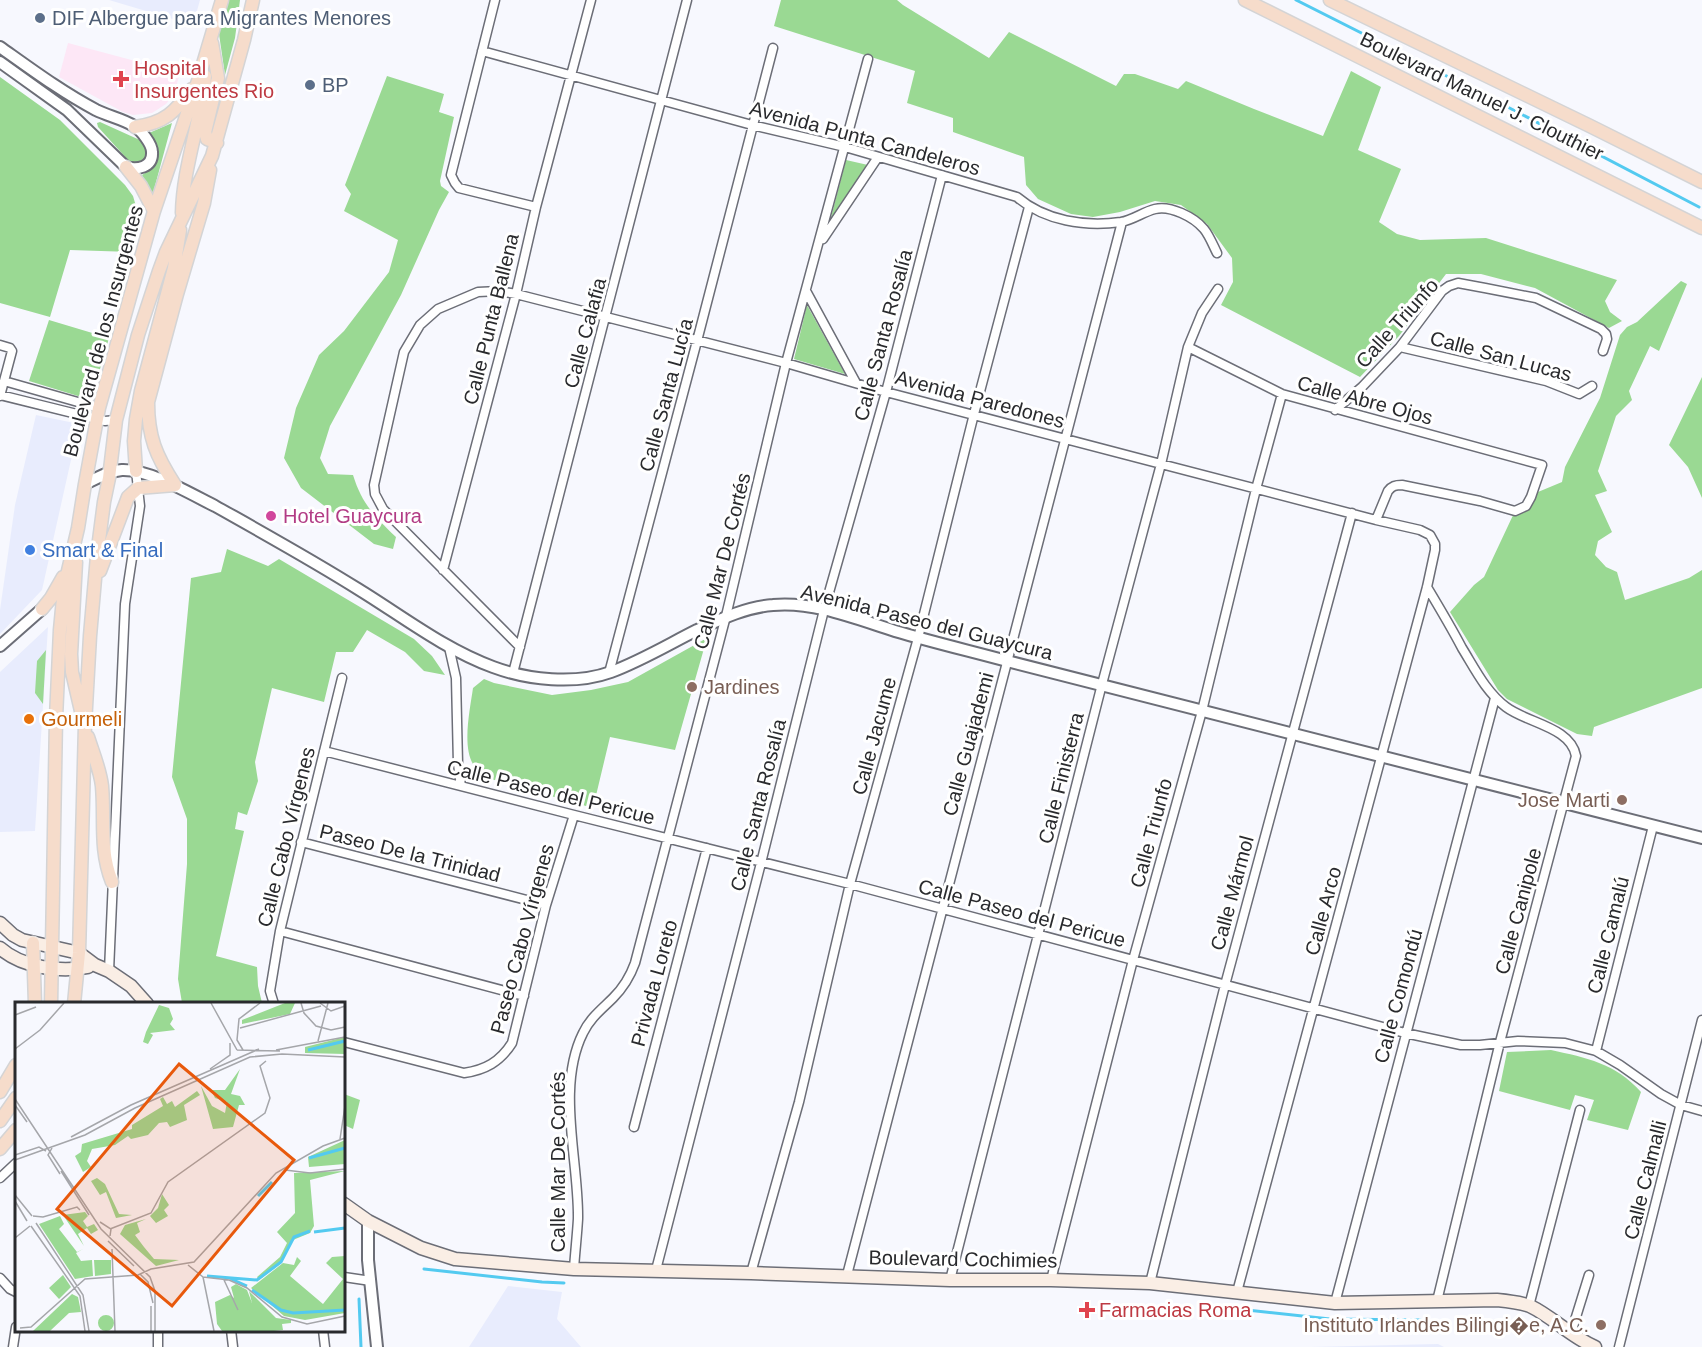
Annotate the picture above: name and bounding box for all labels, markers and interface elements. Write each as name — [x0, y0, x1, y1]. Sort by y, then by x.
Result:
place label: DIF Albergue para Migrantes Menores — [52, 7, 391, 29]
marker: DIF Albergue para Migrantes Menores — [33, 11, 47, 25]
street label: Boulevard Manuel J. Clouthier — [1357, 27, 1608, 165]
place label: Hospital Insurgentes Rio — [134, 57, 274, 102]
marker: Hospital Insurgentes Rio — [112, 70, 130, 88]
place label: BP — [322, 74, 349, 96]
marker: BP — [303, 78, 317, 92]
street label: Avenida Punta Candeleros — [747, 97, 983, 179]
street label: Boulevard de los Insurgentes — [59, 203, 147, 459]
street label: Calle Punta Ballena — [459, 230, 523, 407]
street label: Calle Santa Rosalía — [849, 246, 917, 423]
street label: Calle Triunfo — [1351, 274, 1443, 372]
street label: Calle Calafia — [560, 275, 611, 391]
street label: Calle Santa Lucía — [635, 315, 697, 474]
street label: Calle San Lucas — [1428, 327, 1574, 385]
street label: Avenida Paredones — [893, 366, 1067, 432]
street label: Calle Abre Ojos — [1295, 371, 1435, 429]
street label: Calle Mar De Cortés — [689, 470, 755, 652]
place label: Hotel Guaycura — [283, 505, 423, 527]
marker: Hotel Guaycura — [264, 509, 278, 523]
place label: Smart & Final — [42, 539, 163, 561]
marker: Smart & Final — [23, 543, 37, 557]
street label: Avenida Paseo del Guaycura — [799, 580, 1056, 664]
street label: Calle Guajademi — [938, 670, 998, 818]
street label: Calle Jacume — [848, 675, 900, 797]
place label: Jardines — [704, 676, 780, 698]
marker: Jardines — [685, 680, 699, 694]
place label: Gourmeli — [41, 708, 122, 730]
street label: Calle Finisterra — [1034, 709, 1088, 846]
marker: Gourmeli — [22, 712, 36, 726]
street label: Calle Santa Rosalía — [726, 716, 790, 893]
street label: Calle Cabo Vírgenes — [253, 745, 319, 929]
street label: Calle Paseo del Pericue — [445, 756, 657, 828]
street label: Calle Triunfo — [1126, 776, 1176, 890]
place label: Jose Marti — [1518, 789, 1610, 811]
marker: Jose Marti — [1615, 793, 1629, 807]
street label: Paseo De la Trinidad — [317, 820, 503, 886]
street label: Calle Mármol — [1206, 833, 1258, 953]
street label: Paseo Cabo Vírgenes — [486, 842, 558, 1036]
street label: Calle Canipole — [1491, 845, 1545, 977]
street label: Calle Arco — [1301, 864, 1345, 958]
street label: Calle Camalú — [1583, 874, 1633, 996]
street label: Calle Paseo del Pericue — [916, 875, 1128, 951]
street label: Privada Loreto — [627, 917, 681, 1049]
street label: Calle Comondú — [1370, 927, 1426, 1065]
inset map — [15, 1002, 345, 1332]
street label: Calle Mar De Cortés — [547, 1071, 569, 1253]
street label: Calle Calmalli — [1620, 1118, 1670, 1242]
street label: Boulevard Cochimies — [868, 1246, 1058, 1272]
place label: Farmacias Roma — [1099, 1299, 1252, 1321]
marker: Farmacias Roma — [1080, 1303, 1094, 1317]
place label: Instituto Irlandes Bilingi�e, A.C. — [1303, 1314, 1589, 1336]
marker: Instituto Irlandes Bilingi�e, A.C. — [1594, 1318, 1608, 1332]

